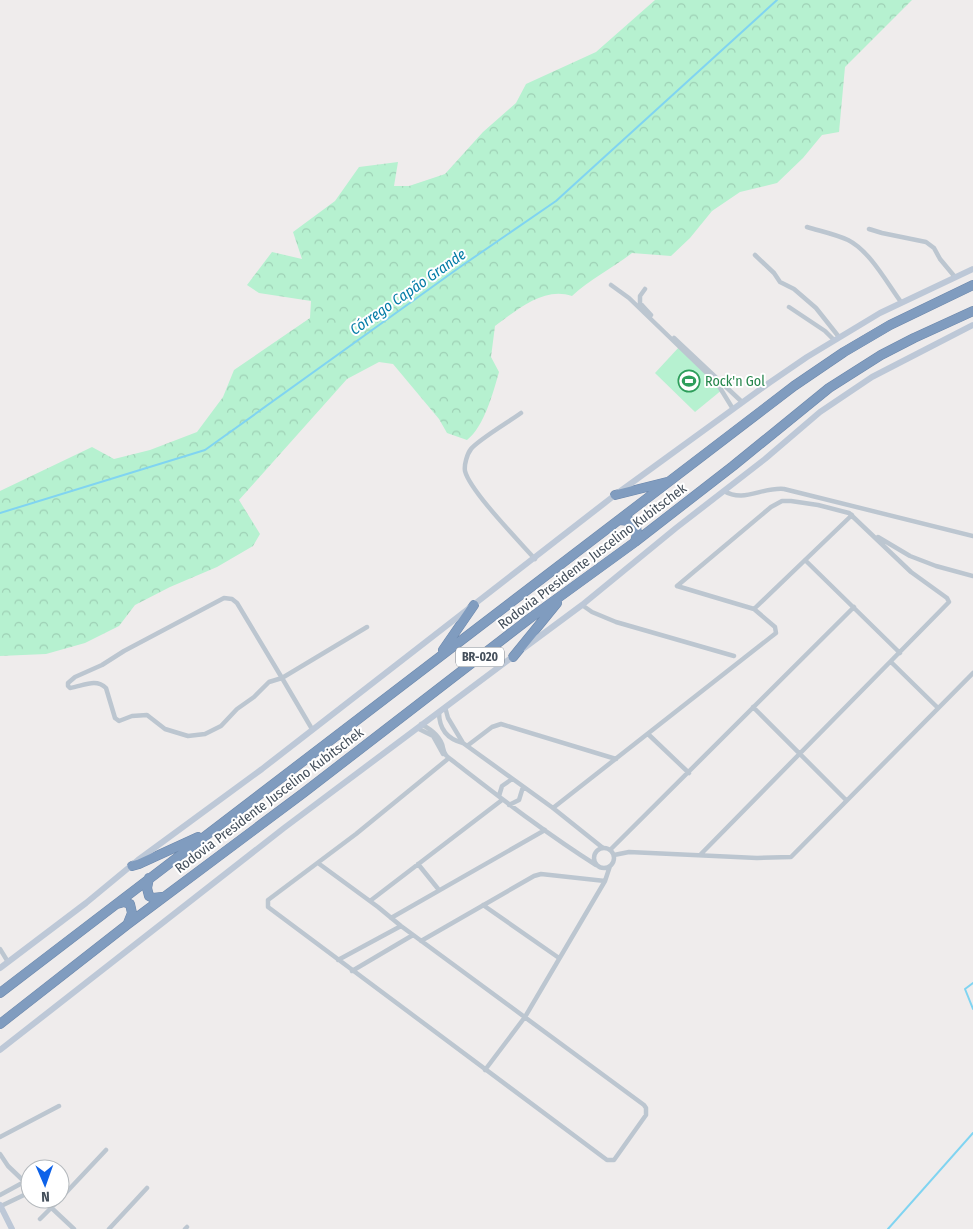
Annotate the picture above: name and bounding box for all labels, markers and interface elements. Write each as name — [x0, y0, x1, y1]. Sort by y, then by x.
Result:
water label: Córrego Capão Grande — [347, 245, 469, 339]
sports icon: Rock'n Gol — [677, 369, 701, 393]
place label: Rock'n Gol — [705, 373, 765, 390]
street label: Rodovia Presidente Juscelino Kubitschek — [495, 480, 690, 633]
road number: BR-020 — [456, 648, 504, 666]
street label: Rodovia Presidente Juscelino Kubitschek — [172, 724, 367, 877]
north arrow — [20, 1159, 70, 1209]
text: N — [41, 1188, 50, 1205]

